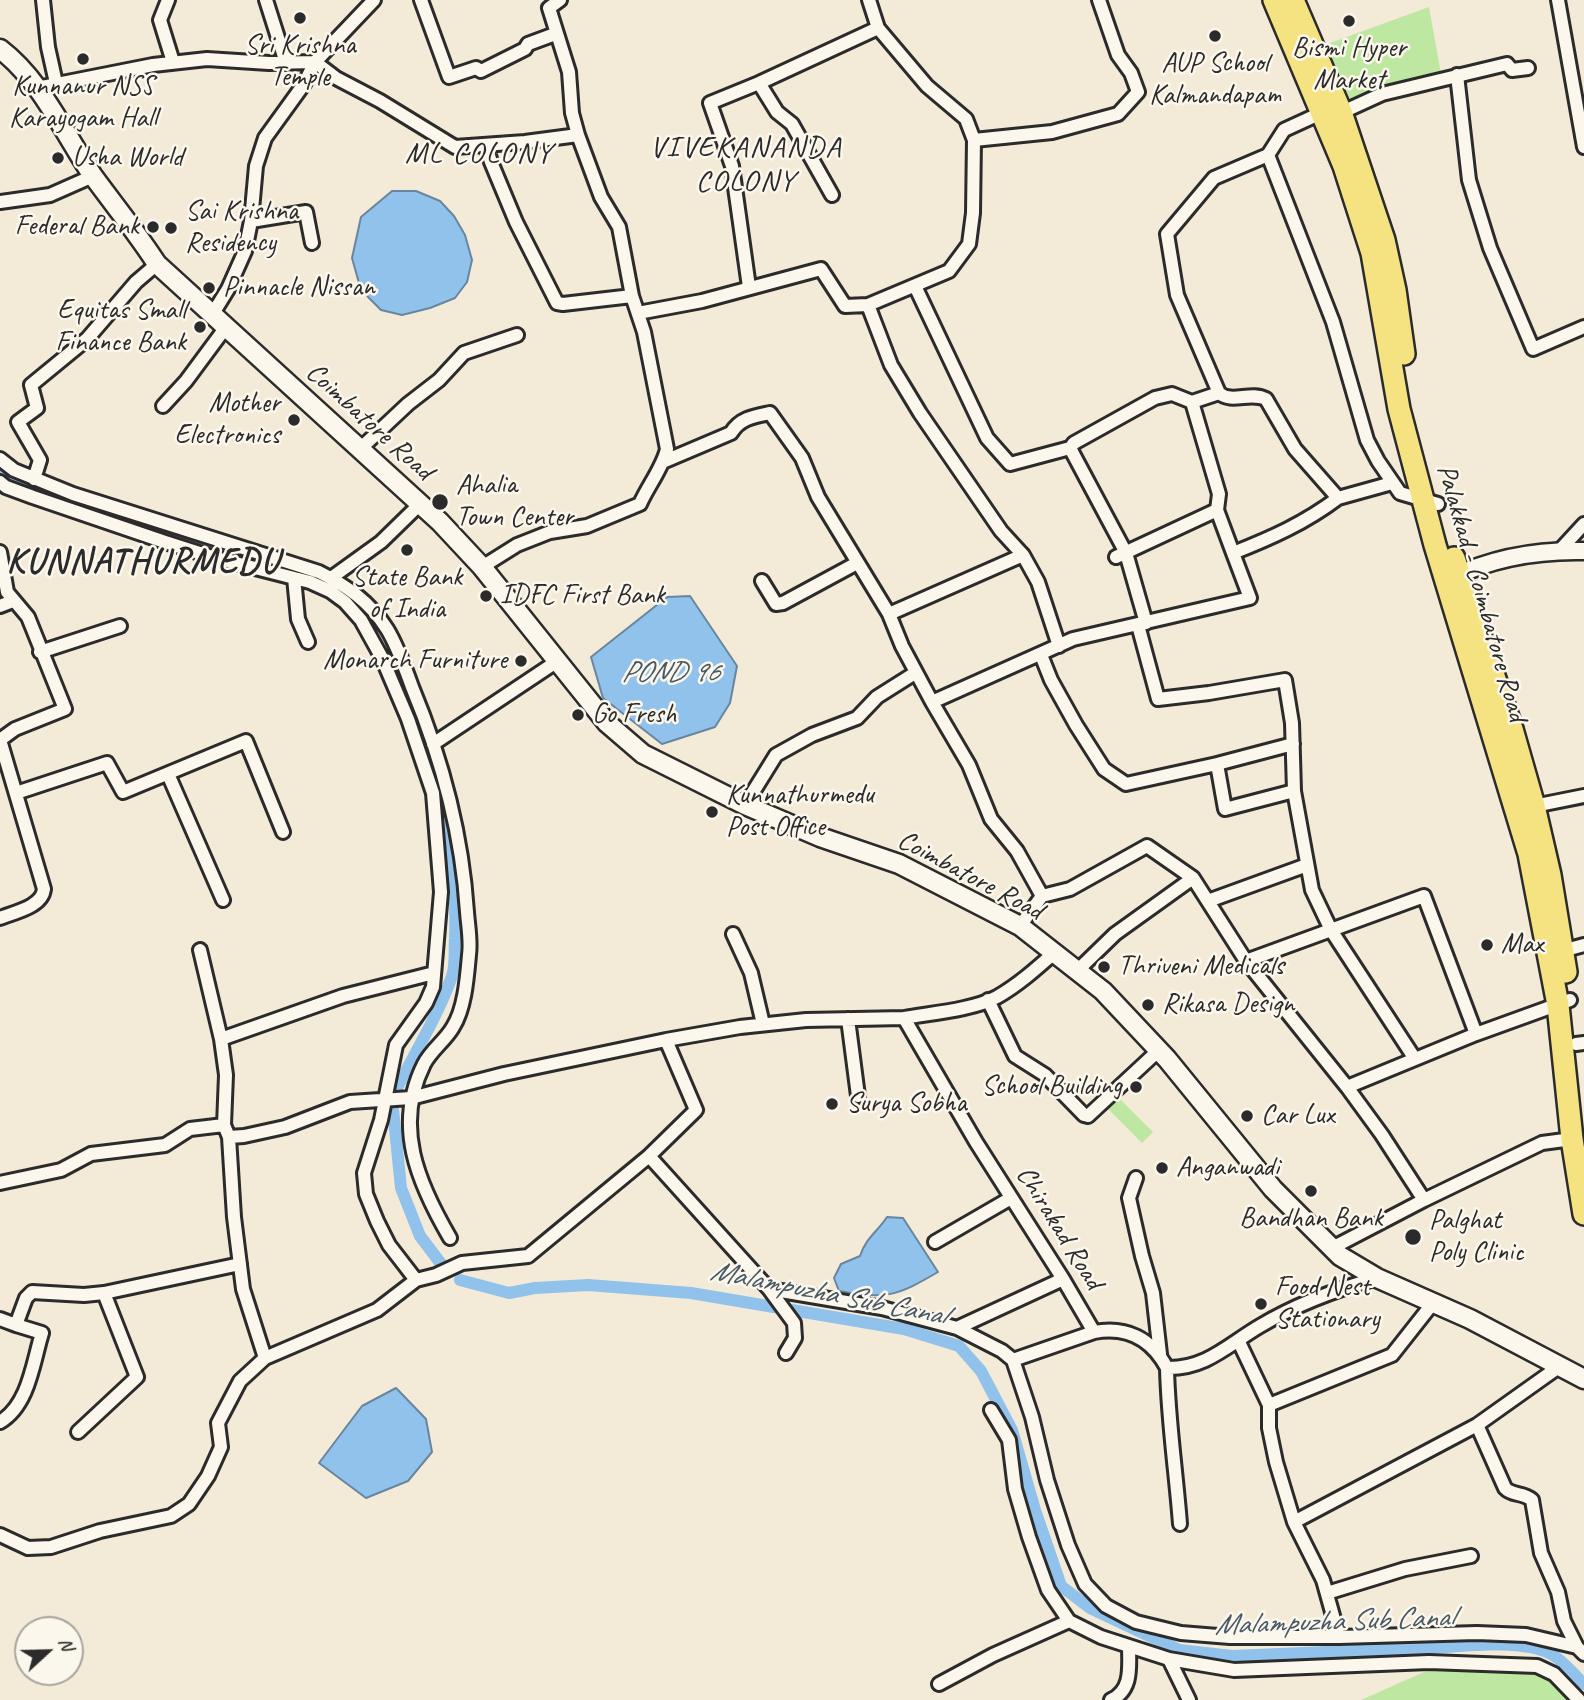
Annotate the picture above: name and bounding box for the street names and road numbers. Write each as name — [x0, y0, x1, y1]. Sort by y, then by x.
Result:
street label: Coimbatore Road — [298, 356, 440, 488]
street label: Palakkad - Coimbatore Road — [1428, 461, 1534, 725]
street label: Coimbatore Road — [892, 824, 1048, 928]
street label: Chirakad Road — [1008, 1160, 1110, 1296]

